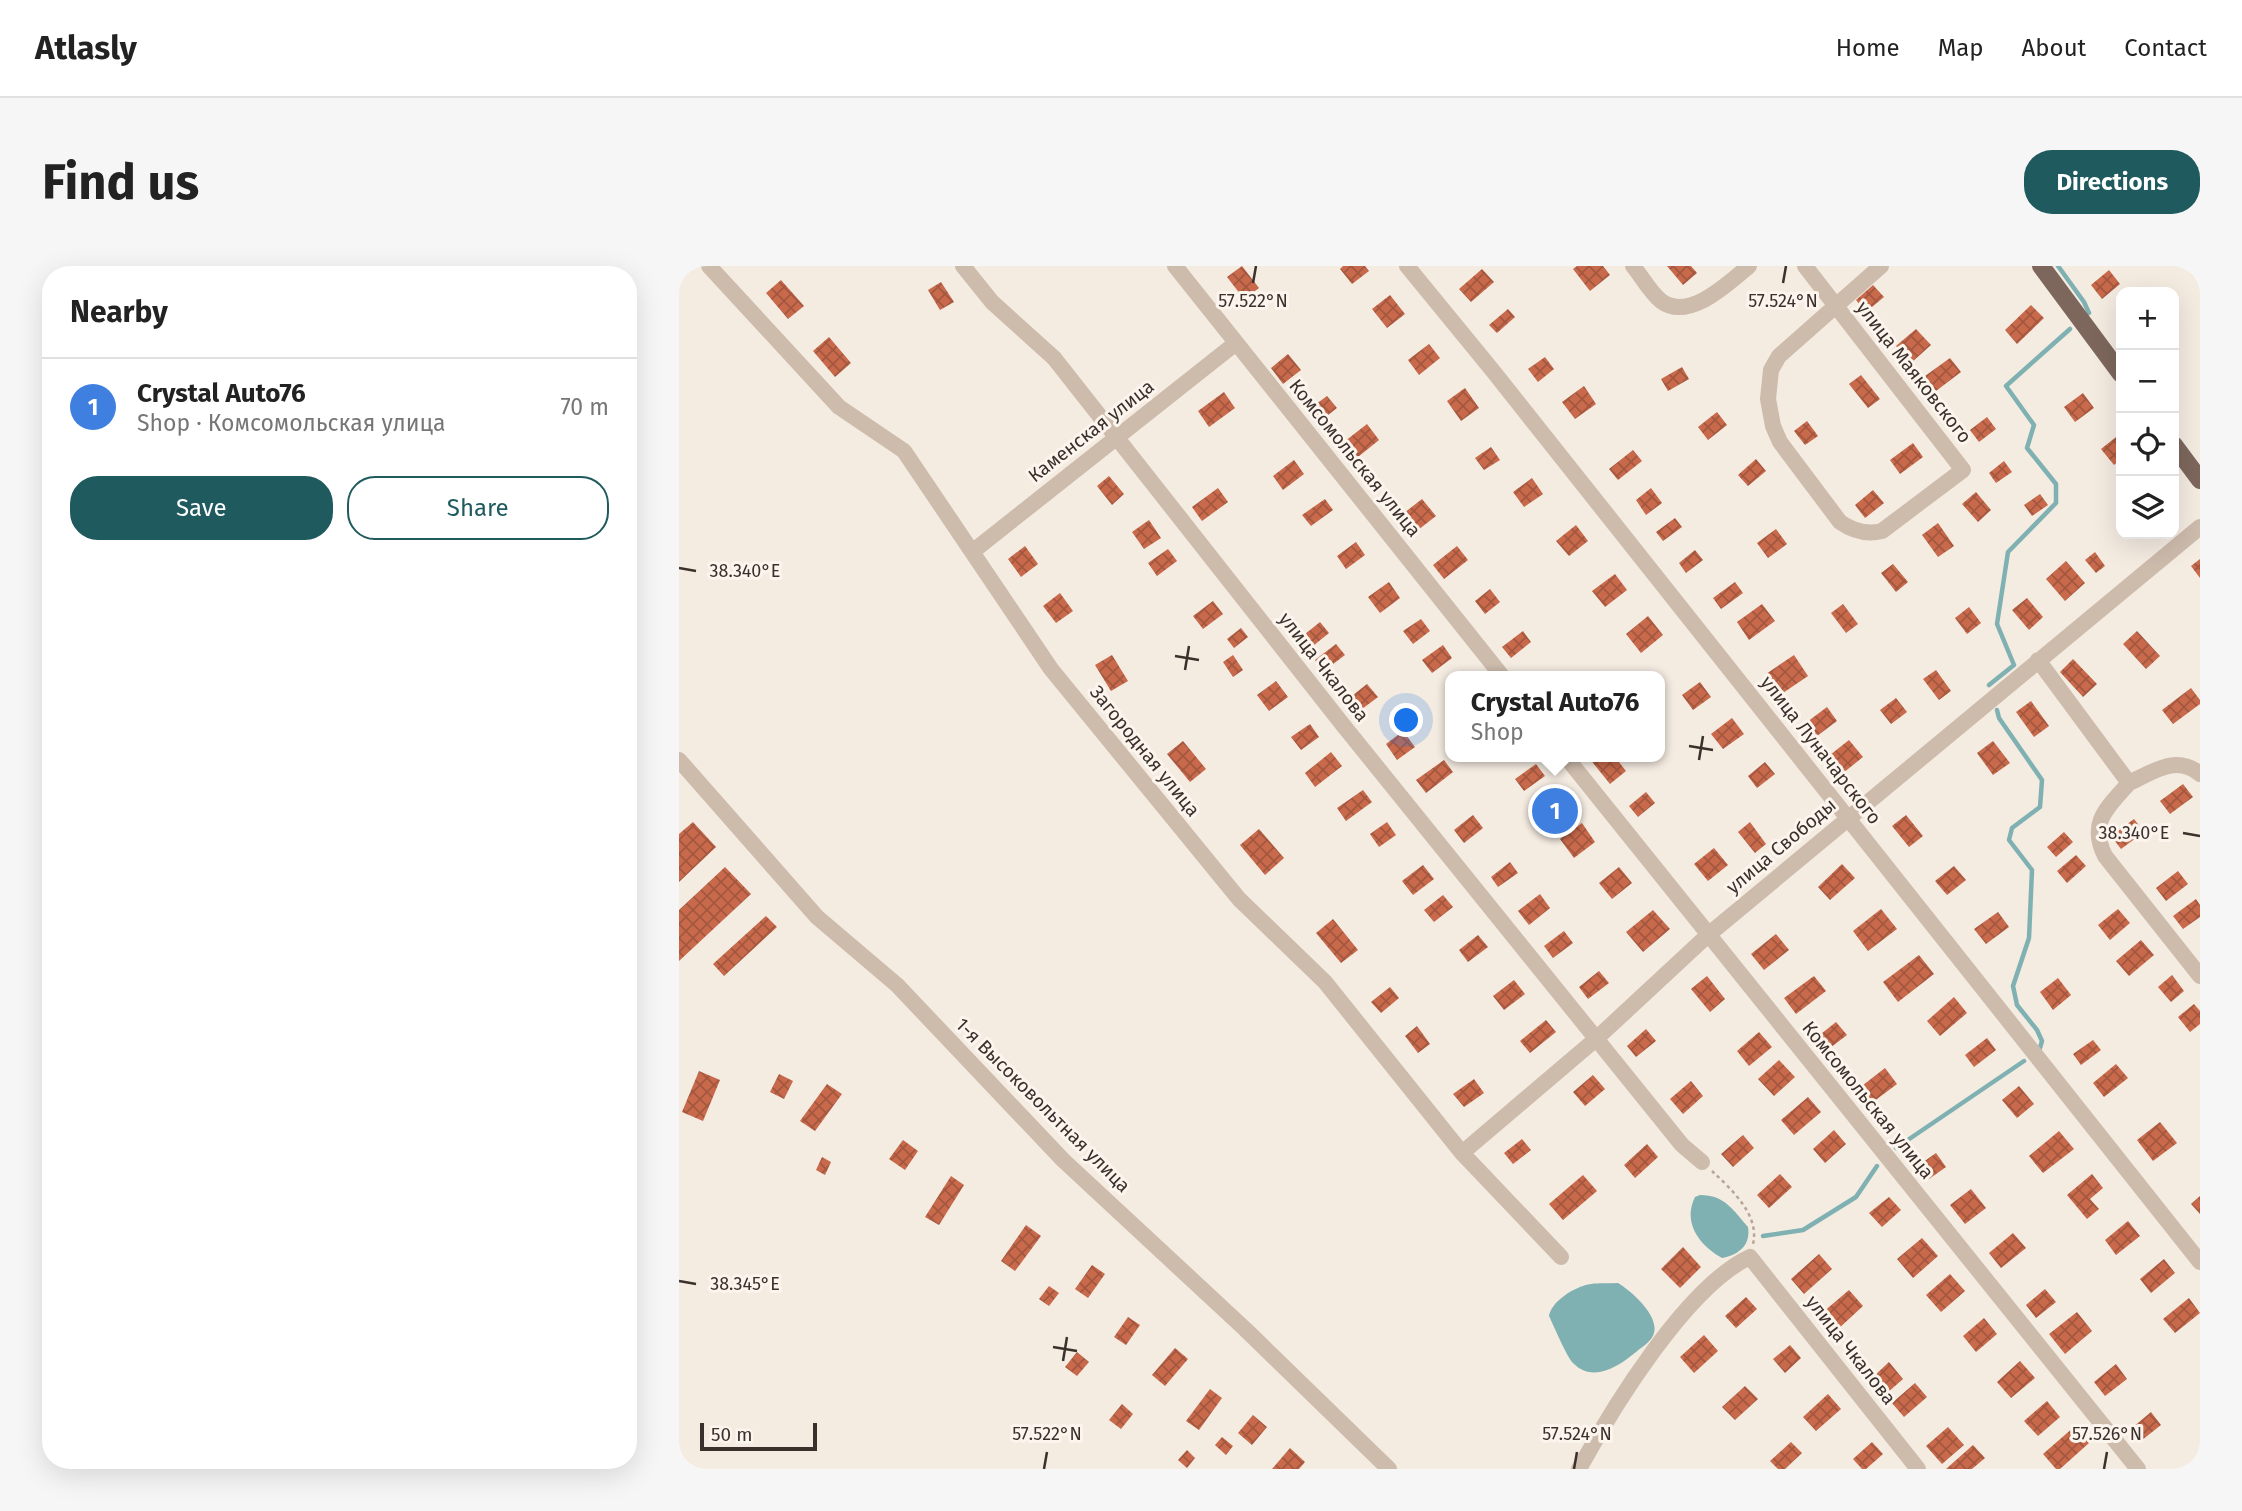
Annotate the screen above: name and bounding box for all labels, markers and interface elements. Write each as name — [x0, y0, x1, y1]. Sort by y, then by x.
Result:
text: Atlasly — [35, 28, 137, 68]
text: Home — [1836, 34, 1900, 62]
text: Map — [1938, 34, 1984, 62]
text: About — [2022, 34, 2086, 62]
text: Contact — [2124, 34, 2207, 62]
button: Directions — [2024, 150, 2200, 214]
text: Find us — [42, 153, 199, 212]
map controls — [2116, 287, 2179, 539]
button: + — [2116, 287, 2179, 350]
text: 57.522°N — [1218, 290, 1288, 312]
text: 57.524°N — [1748, 290, 1818, 312]
text: Nearby — [70, 294, 168, 330]
street label: улица Маяковского — [1851, 297, 1977, 447]
button: − — [2116, 350, 2179, 413]
street label: Комсомольская улица — [1284, 374, 1426, 542]
street label: Каменская улица — [1024, 375, 1158, 487]
text: Crystal Auto76 — [137, 378, 306, 409]
text: 1 — [88, 393, 98, 421]
text: 70 m — [560, 393, 609, 421]
text: Shop · Комсомольская улица — [137, 409, 446, 437]
button: locate — [2116, 413, 2179, 476]
button: Save — [70, 476, 333, 540]
button: Share — [347, 476, 609, 540]
button: layers — [2116, 476, 2179, 539]
text: 38.340°E — [710, 560, 780, 582]
street label: улица Чкалова — [1274, 608, 1374, 726]
popup — [1445, 671, 1665, 762]
street label: улица Луначарского — [1756, 671, 1886, 829]
street label: Загородная улица — [1085, 681, 1205, 821]
text: Crystal Auto76 — [1471, 687, 1639, 718]
your location — [1389, 703, 1423, 737]
text: Shop — [1471, 718, 1524, 746]
pin: 1 — [1532, 785, 1578, 837]
street label: улица Свободы — [1721, 793, 1841, 899]
text: 38.340°E — [2099, 822, 2169, 844]
street label: 1-я Высоковольтная улица — [951, 1013, 1135, 1197]
street label: Комсомольская улица — [1797, 1016, 1939, 1184]
text: 38.345°E — [710, 1273, 780, 1295]
street label: улица Чкалова — [1801, 1291, 1901, 1409]
scale bar — [700, 1420, 817, 1452]
text: 50 m — [711, 1423, 752, 1446]
text: 57.522°N — [1012, 1423, 1082, 1445]
text: 57.524°N — [1542, 1423, 1612, 1445]
text: 57.526°N — [2072, 1423, 2142, 1445]

